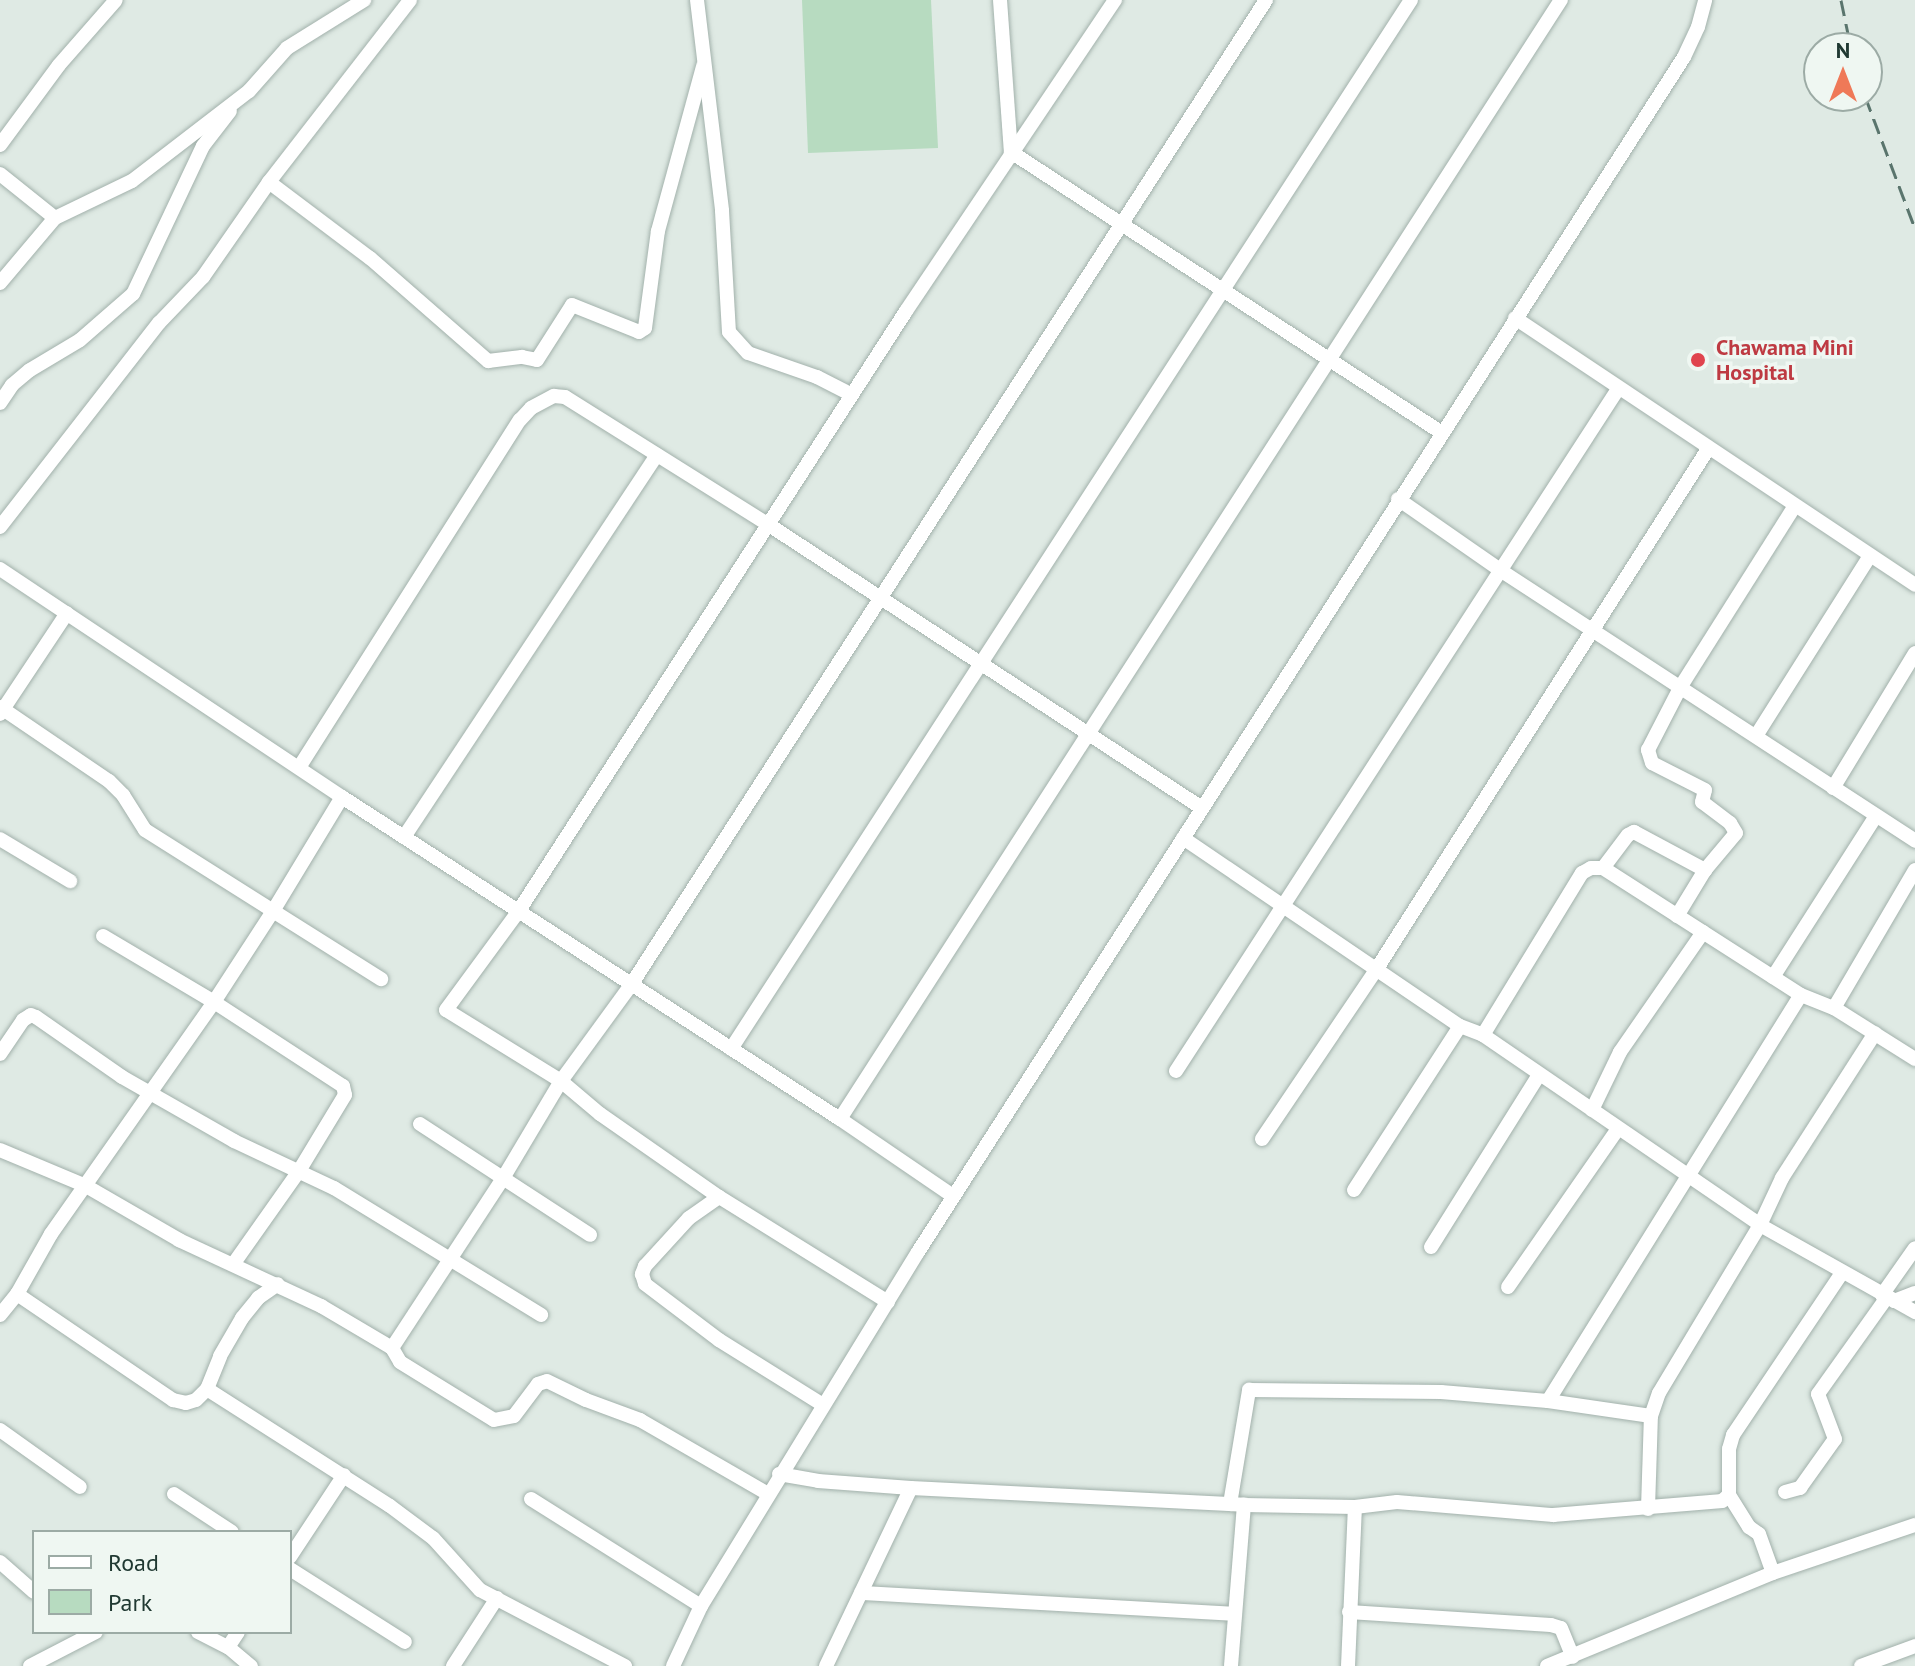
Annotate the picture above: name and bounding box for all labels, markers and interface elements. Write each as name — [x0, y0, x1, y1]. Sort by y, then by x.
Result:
north arrow — [1803, 32, 1883, 112]
text: N — [1836, 36, 1850, 64]
place label: Chawama Mini Hospital — [1716, 334, 1854, 386]
marker: Chawama Mini Hospital — [1687, 349, 1709, 371]
legend — [32, 1530, 292, 1634]
text: Road — [108, 1547, 159, 1578]
text: Park — [108, 1587, 152, 1618]

